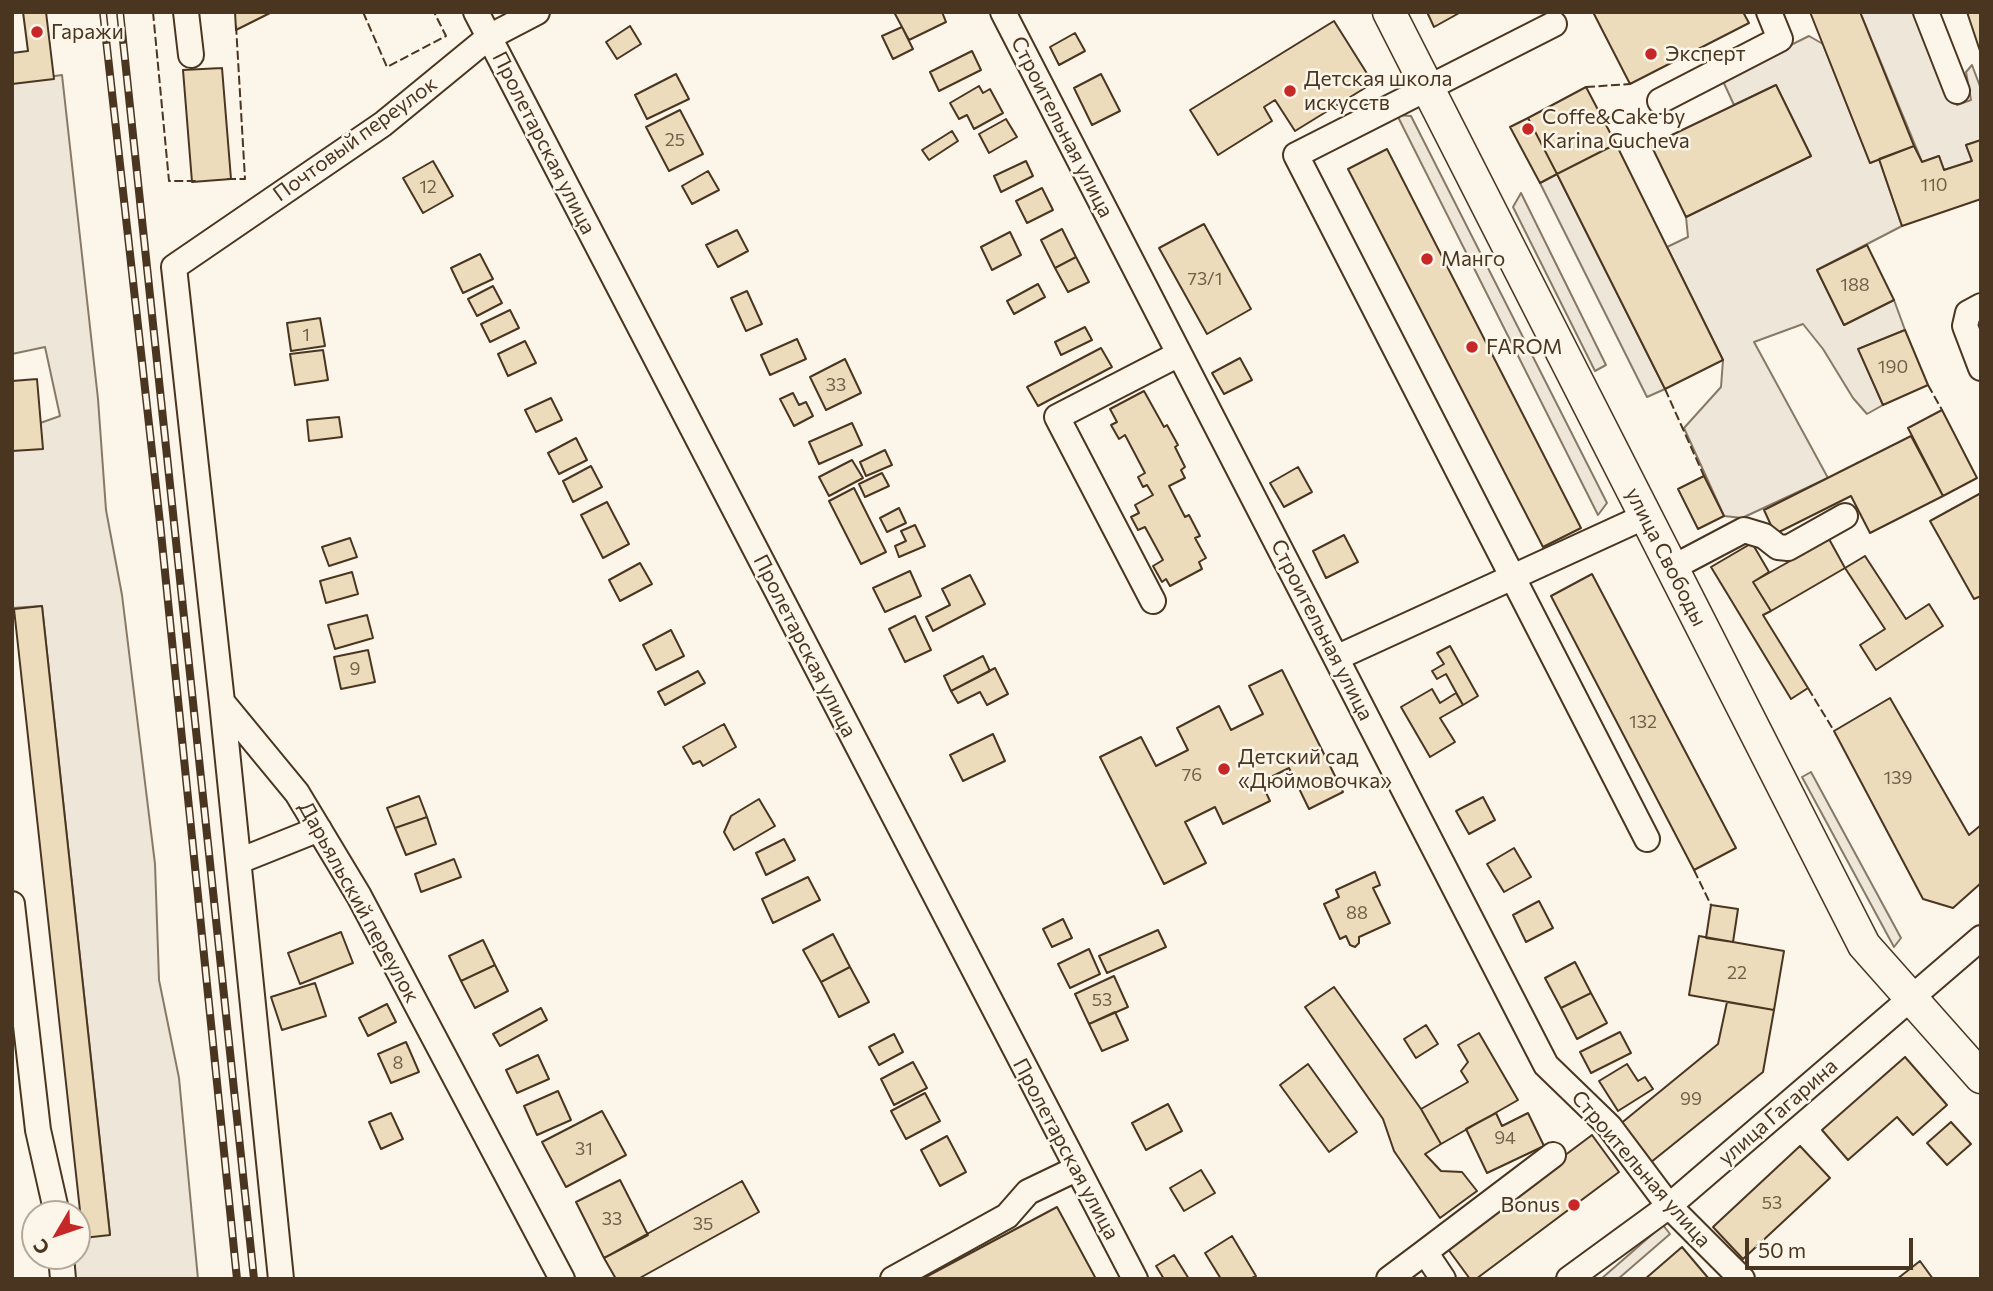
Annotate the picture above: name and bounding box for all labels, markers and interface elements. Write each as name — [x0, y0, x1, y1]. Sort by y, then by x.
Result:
place label: Гаражи — [51, 19, 124, 45]
marker: Гаражи — [29, 24, 45, 40]
street label: Строительная улица — [1005, 32, 1119, 222]
place label: Эксперт — [1665, 41, 1746, 67]
marker: Эксперт — [1643, 46, 1659, 62]
street label: Пролетарская улица — [487, 47, 601, 239]
place label: Детская школа искусств — [1304, 66, 1452, 116]
street label: Почтовый переулок — [268, 71, 442, 207]
marker: Детская школа искусств — [1282, 83, 1298, 99]
place label: Coffe&Cake by Karina Gucheva — [1542, 104, 1690, 154]
marker: Coffe&Cake by Karina Gucheva — [1520, 121, 1536, 137]
house number: 25 — [665, 129, 685, 151]
house number: 110 — [1920, 174, 1948, 196]
house number: 12 — [419, 176, 437, 198]
place label: Манго — [1441, 246, 1505, 272]
marker: Манго — [1419, 251, 1435, 267]
house number: 73/1 — [1187, 268, 1223, 290]
house number: 188 — [1840, 274, 1870, 296]
house number: 1 — [302, 324, 310, 346]
place label: FAROM — [1486, 334, 1562, 360]
marker: FAROM — [1464, 339, 1480, 355]
house number: 190 — [1878, 356, 1908, 378]
house number: 33 — [826, 374, 846, 396]
street label: улица Свободы — [1620, 483, 1712, 631]
street label: Строительная улица — [1265, 535, 1379, 725]
street label: Пролетарская улица — [748, 550, 862, 742]
house number: 9 — [350, 658, 360, 680]
house number: 132 — [1629, 711, 1657, 733]
place label: Детский сад «Дюймовочка» — [1238, 744, 1392, 794]
marker: Детский сад «Дюймовочка» — [1216, 761, 1232, 777]
house number: 76 — [1182, 764, 1202, 786]
house number: 139 — [1884, 767, 1912, 789]
street label: Дарьяльский переулок — [293, 797, 425, 1007]
house number: 88 — [1346, 902, 1368, 924]
house number: 22 — [1727, 962, 1747, 984]
house number: 53 — [1092, 989, 1112, 1011]
house number: 8 — [393, 1052, 403, 1074]
street label: улица Гагарина — [1713, 1053, 1843, 1171]
street label: Пролетарская улица — [1008, 1054, 1124, 1244]
street label: Строительная улица — [1566, 1085, 1716, 1253]
house number: 99 — [1680, 1088, 1702, 1110]
house number: 94 — [1494, 1127, 1516, 1149]
house number: 31 — [575, 1138, 593, 1160]
place label: Bonus — [1501, 1192, 1560, 1218]
house number: 53 — [1762, 1192, 1782, 1214]
marker: Bonus — [1566, 1197, 1582, 1213]
north arrow — [21, 1200, 91, 1270]
house number: 33 — [602, 1208, 622, 1230]
house number: 35 — [693, 1213, 713, 1235]
scale bar — [1748, 1224, 1916, 1268]
text: С — [28, 1235, 54, 1260]
text: 50 m — [1758, 1237, 1806, 1262]

